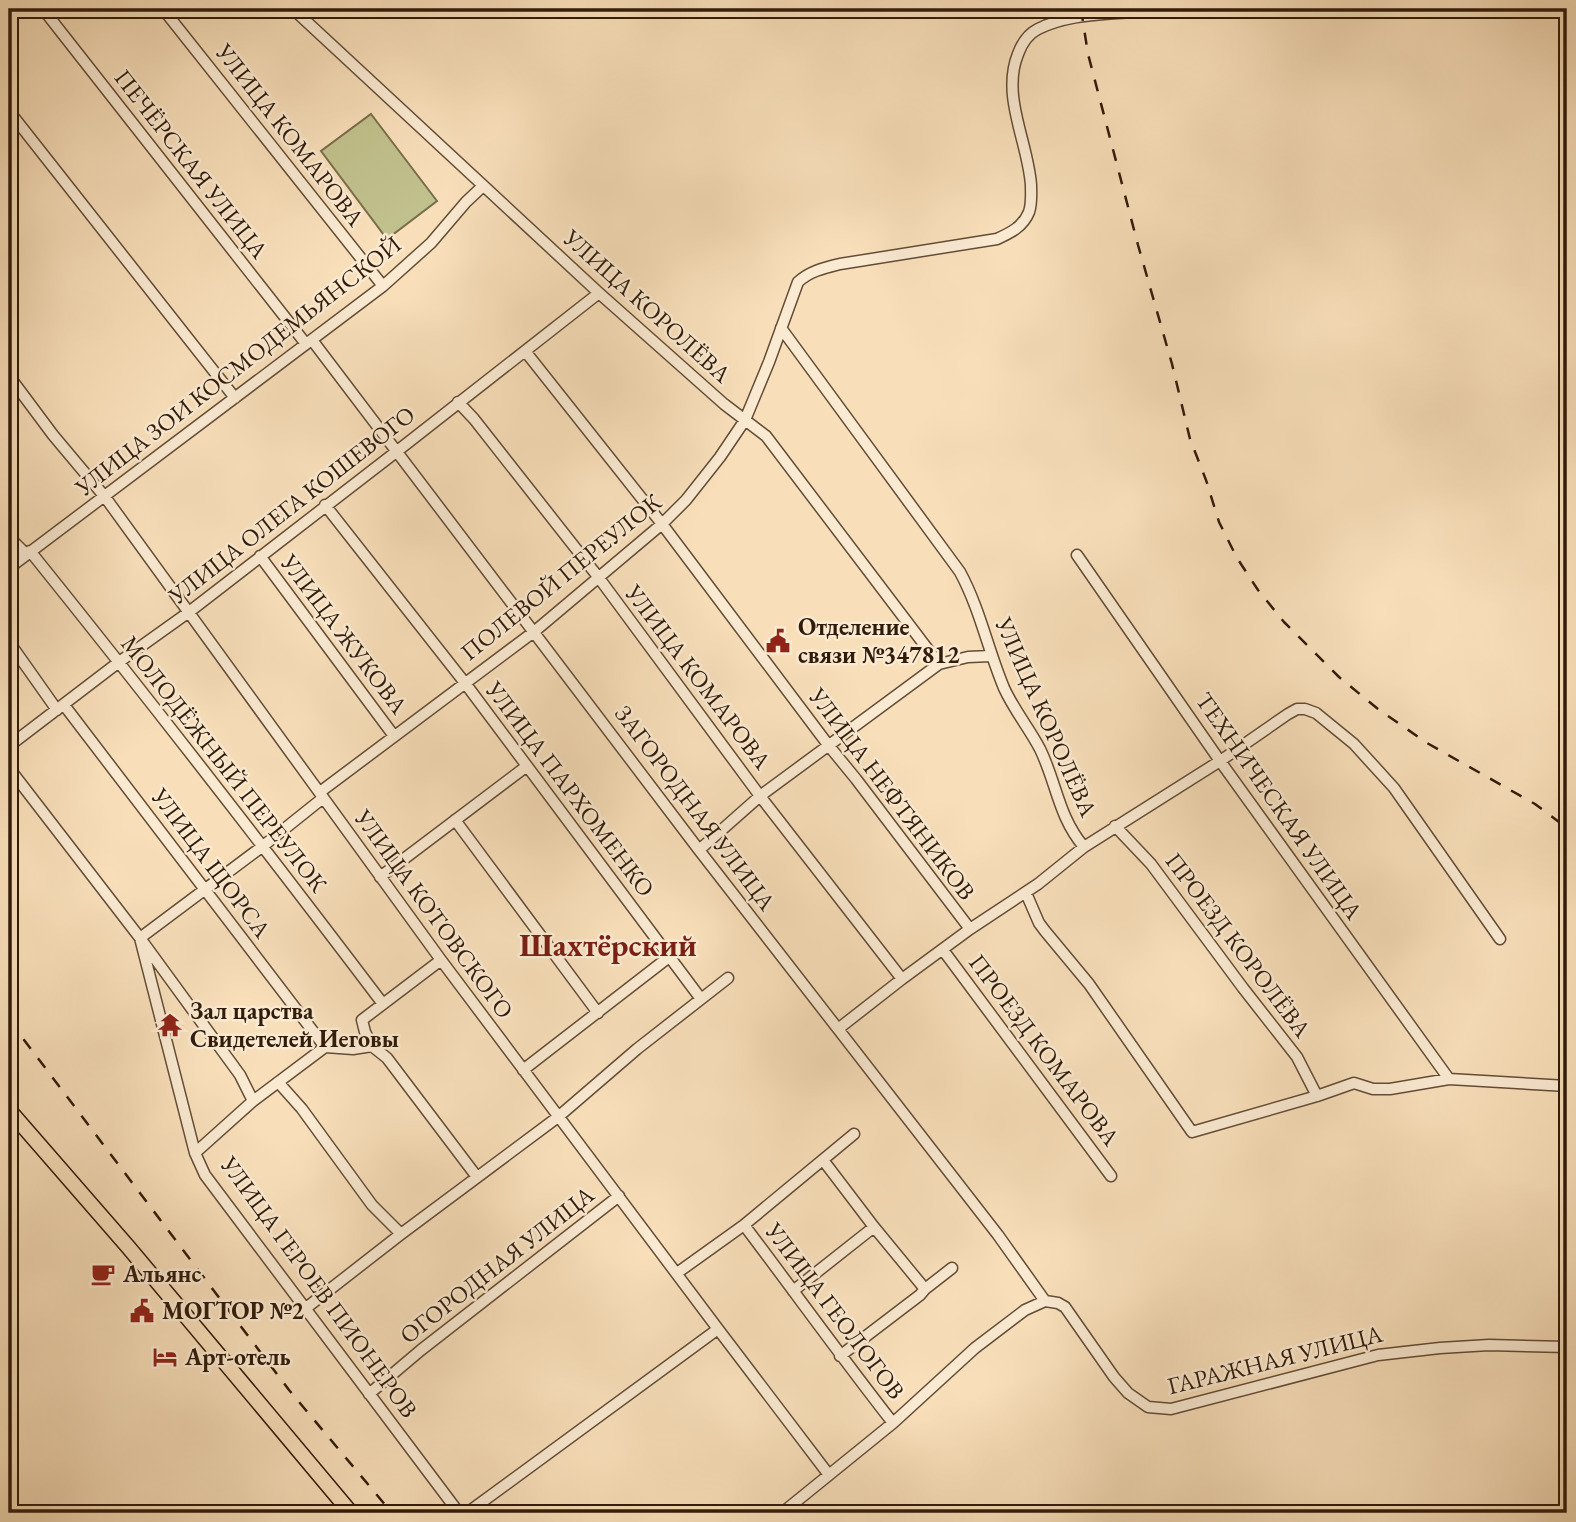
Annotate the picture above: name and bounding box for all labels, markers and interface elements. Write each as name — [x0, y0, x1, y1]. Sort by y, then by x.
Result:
street label: УЛИЦА КОМАРОВА — [209, 36, 372, 233]
street label: ПЕЧЁРСКАЯ УЛИЦА — [108, 63, 275, 265]
street label: УЛИЦА КОРОЛЁВА — [556, 221, 738, 389]
street label: УЛИЦА ЗОИ КОСМОДЕМЬЯНСКОЙ — [68, 229, 407, 503]
street label: УЛИЦА ОЛЕГА КОШЕВОГО — [162, 399, 421, 611]
street label: ПОЛЕВОЙ ПЕРЕУЛОК — [454, 486, 668, 667]
street label: УЛИЦА ЖУКОВА — [273, 547, 415, 720]
street label: УЛИЦА КОМАРОВА — [618, 577, 778, 776]
place label: Отделение связи №347812 — [798, 611, 960, 670]
street label: УЛИЦА КОРОЛЁВА — [988, 611, 1105, 822]
public building icon: Отделение связи №347812 — [764, 627, 792, 655]
street label: МОЛОДЁЖНЫЙ ПЕРЕУЛОК — [114, 629, 334, 899]
street label: УЛИЦА ПАРХОМЕНКО — [479, 674, 662, 903]
street label: УЛИЦА НЕФТЯНИКОВ — [802, 681, 982, 906]
street label: ТЕХНИЧЕСКАЯ УЛИЦА — [1189, 686, 1370, 926]
street label: ЗАГОРОДНАЯ УЛИЦА — [608, 699, 783, 917]
street label: УЛИЦА ЩОРСА — [144, 781, 278, 944]
street label: УЛИЦА КОТОВСКОГО — [348, 802, 521, 1024]
street label: ПРОЕЗД КОРОЛЁВА — [1159, 846, 1318, 1044]
district label: Шахтёрский — [519, 924, 697, 966]
street label: ПРОЕЗД КОМАРОВА — [962, 948, 1127, 1152]
place label: Зал царства Свидетелей Иеговы — [190, 995, 399, 1054]
temple icon: Зал царства Свидетелей Иеговы — [156, 1011, 184, 1039]
street label: УЛИЦА ГЕРОЕВ ПИОНЕРОВ — [213, 1149, 425, 1424]
street label: ОГОРОДНАЯ УЛИЦА — [393, 1179, 601, 1350]
street label: УЛИЦА ГЕОЛОГОВ — [758, 1215, 912, 1405]
place label: Альянс — [122, 1258, 201, 1289]
cafe icon: Альянс — [89, 1260, 117, 1288]
place label: МОГТОР №2 — [162, 1295, 304, 1326]
public building icon: МОГТОР №2 — [128, 1297, 156, 1325]
street label: ГАРАЖНАЯ УЛИЦА — [1164, 1318, 1386, 1401]
place label: Арт-отель — [184, 1341, 291, 1372]
hotel icon: Арт-отель — [151, 1343, 179, 1371]

